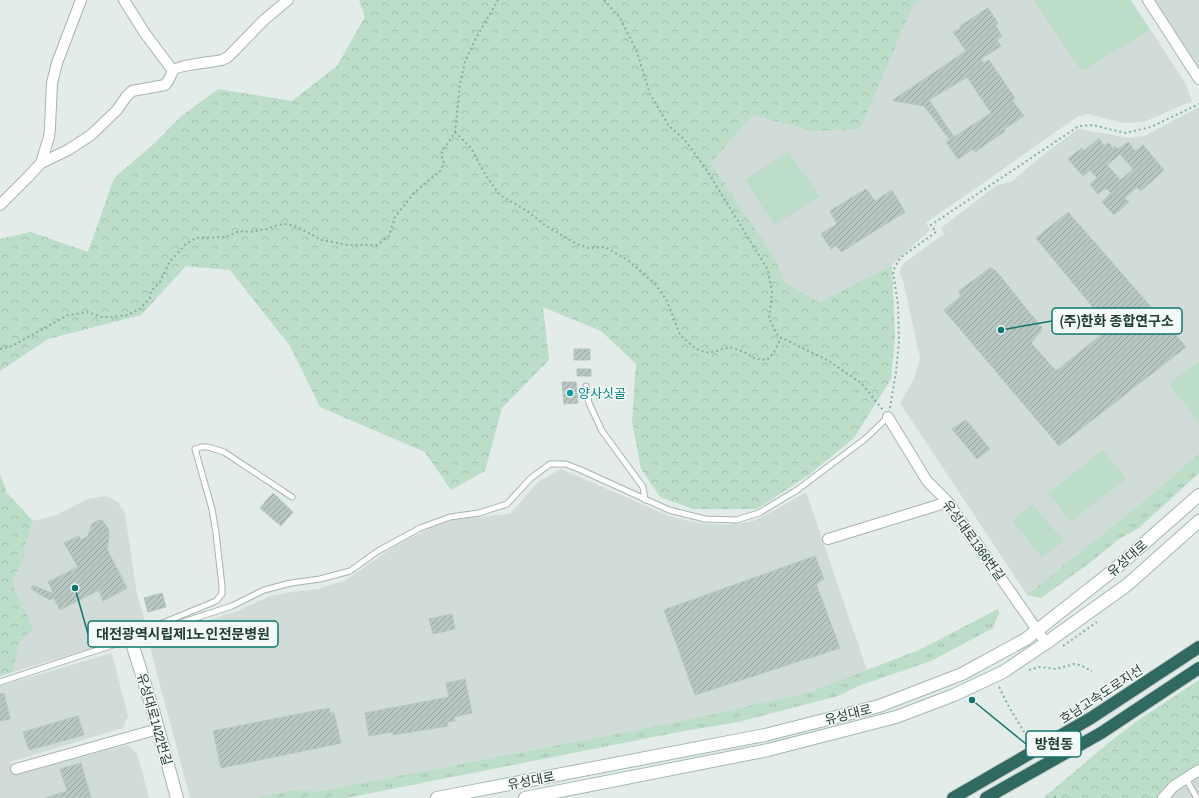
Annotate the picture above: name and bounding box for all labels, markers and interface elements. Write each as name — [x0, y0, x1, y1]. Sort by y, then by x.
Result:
callout: (주)한화 종합연구소 — [1052, 308, 1182, 334]
text: (주)한화 종합연구소 — [1060, 312, 1174, 330]
place label: 양사싯골 — [578, 385, 626, 402]
marker: 양사싯골 — [565, 388, 575, 398]
street label: 유성대로1366번길 — [939, 497, 1009, 584]
street label: 유성대로 — [1104, 536, 1151, 580]
callout: 대전광역시립제1노인전문병원 — [88, 621, 278, 647]
text: 대전광역시립제1노인전문병원 — [96, 625, 270, 643]
street label: 호남고속도로지선 — [1057, 661, 1146, 728]
street label: 유성대로1422번길 — [133, 671, 176, 767]
street label: 유성대로 — [823, 700, 873, 729]
callout: 방현동 — [1026, 731, 1081, 757]
text: 방현동 — [1035, 735, 1073, 753]
street label: 유성대로 — [506, 768, 556, 793]

